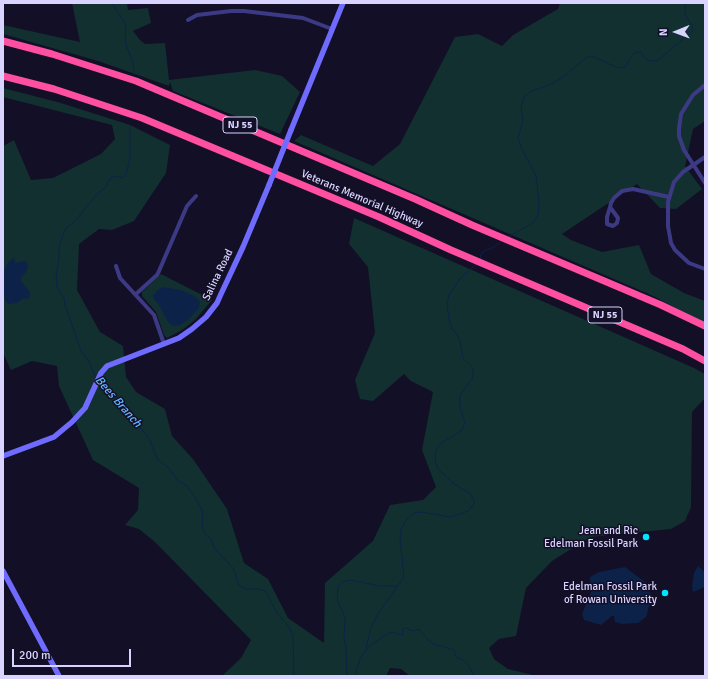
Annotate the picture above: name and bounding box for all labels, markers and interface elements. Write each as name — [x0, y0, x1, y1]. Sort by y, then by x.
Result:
north arrow — [656, 12, 696, 52]
text: N — [657, 28, 670, 36]
road number: NJ 55 — [223, 117, 257, 133]
street label: Veterans Memorial Highway — [299, 167, 425, 231]
street label: Salina Road — [200, 247, 236, 303]
road number: NJ 55 — [588, 307, 622, 323]
water label: Bees Branch — [92, 373, 144, 431]
place label: Jean and Ric Edelman Fossil Park — [544, 524, 638, 550]
marker: Jean and Ric Edelman Fossil Park — [641, 532, 651, 542]
place label: Edelman Fossil Park of Rowan University — [563, 580, 657, 606]
marker: Edelman Fossil Park of Rowan University — [660, 588, 670, 598]
scale bar — [14, 641, 133, 667]
text: 200 m — [19, 648, 51, 663]

